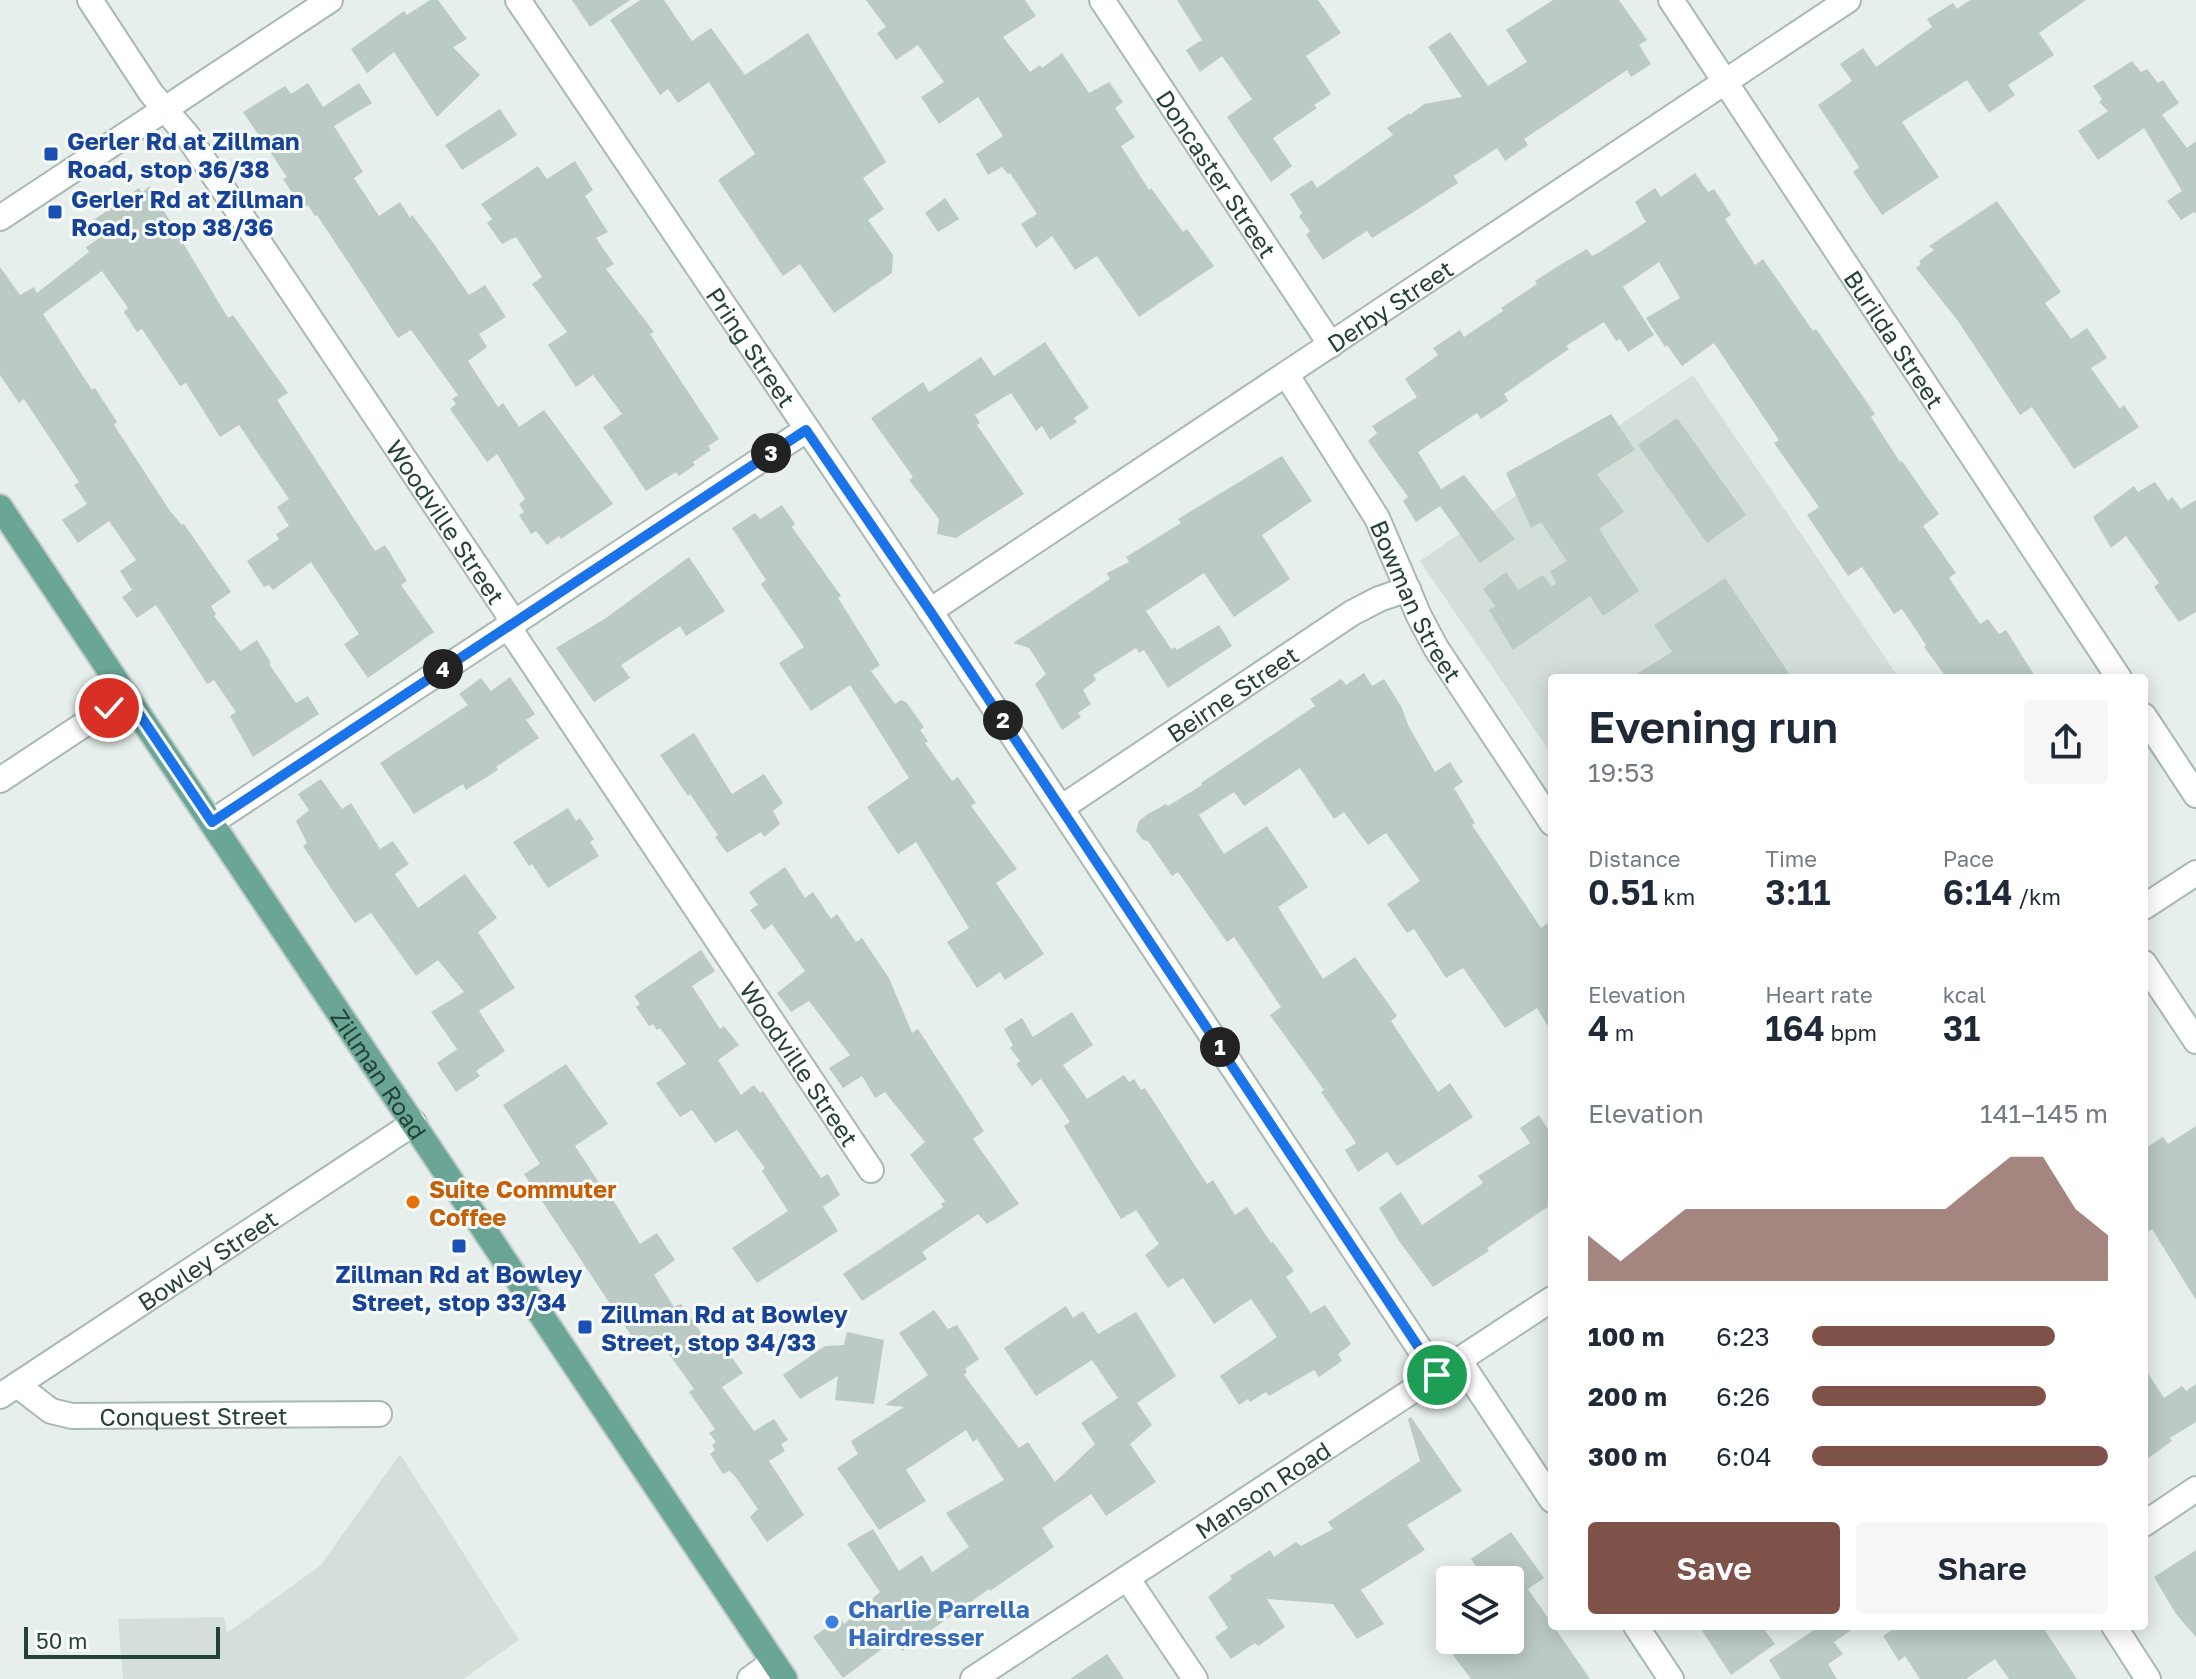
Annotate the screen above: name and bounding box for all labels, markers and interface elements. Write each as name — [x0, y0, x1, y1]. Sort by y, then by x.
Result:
street label: Doncaster Street — [1151, 84, 1283, 263]
place label: Gerler Rd at Zillman Road, stop 36/38 — [67, 126, 299, 183]
marker: Gerler Rd at Zillman Road, stop 36/38 — [42, 145, 60, 163]
place label: Gerler Rd at Zillman Road, stop 38/36 — [71, 184, 303, 241]
marker: Gerler Rd at Zillman Road, stop 38/36 — [46, 203, 64, 221]
street label: Derby Street — [1321, 253, 1458, 357]
street label: Burilda Street — [1839, 264, 1951, 413]
street label: Pring Street — [701, 281, 802, 412]
pin: 3 — [751, 433, 791, 473]
street label: Woodville Street — [381, 434, 512, 609]
text: 3 — [764, 439, 778, 466]
street label: Bowman Street — [1365, 515, 1469, 687]
street label: Beirne Street — [1161, 639, 1303, 748]
pin: 4 — [423, 649, 463, 689]
text: 4 — [436, 655, 450, 682]
pin — [75, 674, 143, 742]
icon: check — [87, 686, 131, 730]
pin: 2 — [983, 700, 1023, 740]
text: Evening run — [1588, 700, 1838, 753]
button: share — [2024, 700, 2108, 784]
text: 2 — [996, 706, 1010, 733]
text: 19:53 — [1588, 757, 1654, 788]
text: Distance — [1588, 845, 1680, 872]
text: Time — [1765, 845, 1817, 872]
text: Pace — [1943, 845, 1994, 872]
text: 0.51 — [1588, 872, 1658, 912]
text: 3:11 — [1765, 872, 1831, 912]
text: 6:14 — [1943, 872, 2013, 912]
text: km — [1658, 883, 1695, 910]
text: /km — [2013, 883, 2061, 910]
street label: Woodville Street — [735, 976, 865, 1151]
text: Elevation — [1588, 981, 1686, 1008]
text: Heart rate — [1765, 981, 1873, 1008]
text: kcal — [1943, 981, 1986, 1008]
street label: Zillman Road — [326, 1003, 433, 1144]
text: 4 — [1588, 1008, 1609, 1048]
text: 164 — [1765, 1008, 1825, 1048]
text: 31 — [1943, 1008, 1980, 1048]
text: m — [1609, 1019, 1634, 1046]
text: bpm — [1825, 1019, 1877, 1046]
pin: 1 — [1200, 1027, 1240, 1067]
text: 1 — [1214, 1033, 1226, 1060]
text: Elevation — [1588, 1098, 1704, 1129]
text: 141–145 m — [1980, 1098, 2108, 1129]
place label: Suite Commuter Coffee — [429, 1174, 617, 1231]
marker: Suite Commuter Coffee — [404, 1193, 422, 1211]
street label: Bowley Street — [132, 1203, 282, 1316]
marker: Zillman Rd at Bowley Street, stop 33/34 — [450, 1237, 468, 1255]
place label: Zillman Rd at Bowley Street, stop 33/34 — [336, 1259, 583, 1316]
place label: Zillman Rd at Bowley Street, stop 34/33 — [601, 1299, 849, 1356]
marker: Zillman Rd at Bowley Street, stop 34/33 — [576, 1318, 594, 1336]
text: 100 m — [1588, 1321, 1664, 1352]
text: 6:23 — [1716, 1321, 1770, 1352]
pin — [1403, 1341, 1471, 1409]
icon: arrive — [1415, 1353, 1459, 1397]
text: 200 m — [1588, 1381, 1667, 1412]
text: 6:26 — [1716, 1381, 1770, 1412]
street label: Conquest Street — [99, 1400, 288, 1430]
street label: Manson Road — [1189, 1434, 1335, 1544]
text: 300 m — [1588, 1441, 1667, 1472]
text: 6:04 — [1716, 1441, 1772, 1472]
button: Save — [1588, 1522, 1840, 1614]
button: Share — [1856, 1522, 2108, 1614]
map controls — [1436, 1566, 1524, 1654]
button: layers — [1436, 1566, 1524, 1654]
place label: Charlie Parrella Hairdresser — [848, 1594, 1030, 1651]
marker: Charlie Parrella Hairdresser — [823, 1613, 841, 1631]
scale bar — [24, 1623, 220, 1659]
text: 50 m — [36, 1627, 87, 1654]

